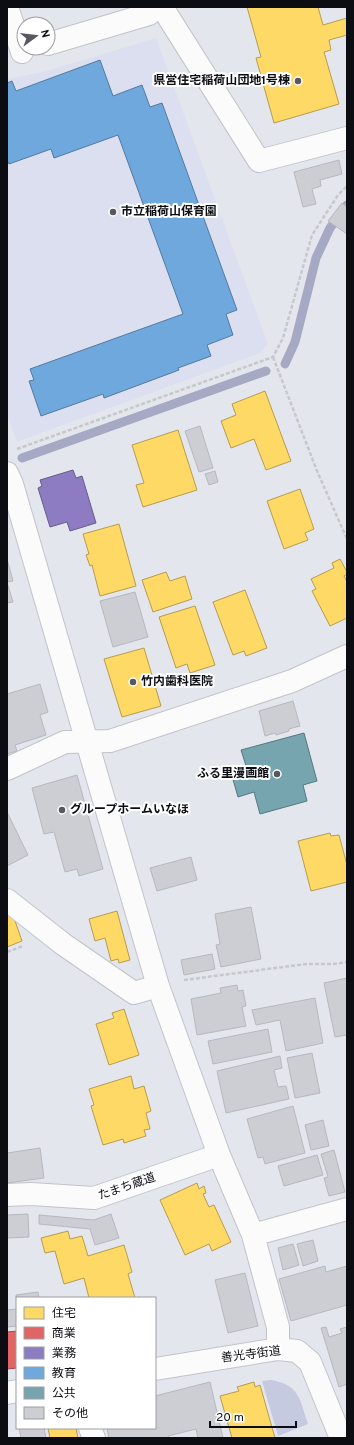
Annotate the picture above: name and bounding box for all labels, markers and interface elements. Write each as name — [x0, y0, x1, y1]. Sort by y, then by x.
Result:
north arrow — [16, 16, 56, 56]
text: N — [37, 28, 52, 39]
place label: 県営住宅稲荷山団地1号棟 — [153, 73, 290, 89]
marker: 県営住宅稲荷山団地1号棟 — [293, 76, 303, 86]
place label: 市立稲荷山保育園 — [121, 204, 217, 220]
marker: 市立稲荷山保育園 — [108, 207, 118, 217]
place label: 竹内歯科医院 — [141, 674, 213, 690]
marker: 竹内歯科医院 — [128, 677, 138, 687]
place label: ふる里漫画館 — [197, 766, 269, 782]
marker: ふる里漫画館 — [272, 769, 282, 779]
place label: グループホームいなほ — [70, 802, 189, 818]
marker: グループホームいなほ — [57, 805, 67, 815]
street label: たまち蔵道 — [96, 1170, 158, 1204]
legend — [16, 1297, 156, 1429]
text: 住宅 — [52, 1306, 76, 1322]
text: 商業 — [52, 1326, 76, 1342]
street label: 善光寺街道 — [220, 1343, 282, 1367]
text: 業務 — [52, 1346, 76, 1362]
text: 教育 — [52, 1366, 76, 1382]
text: 公共 — [52, 1386, 76, 1402]
scale bar — [210, 1403, 296, 1429]
text: その他 — [52, 1406, 88, 1422]
text: 20 m — [216, 1410, 244, 1426]

